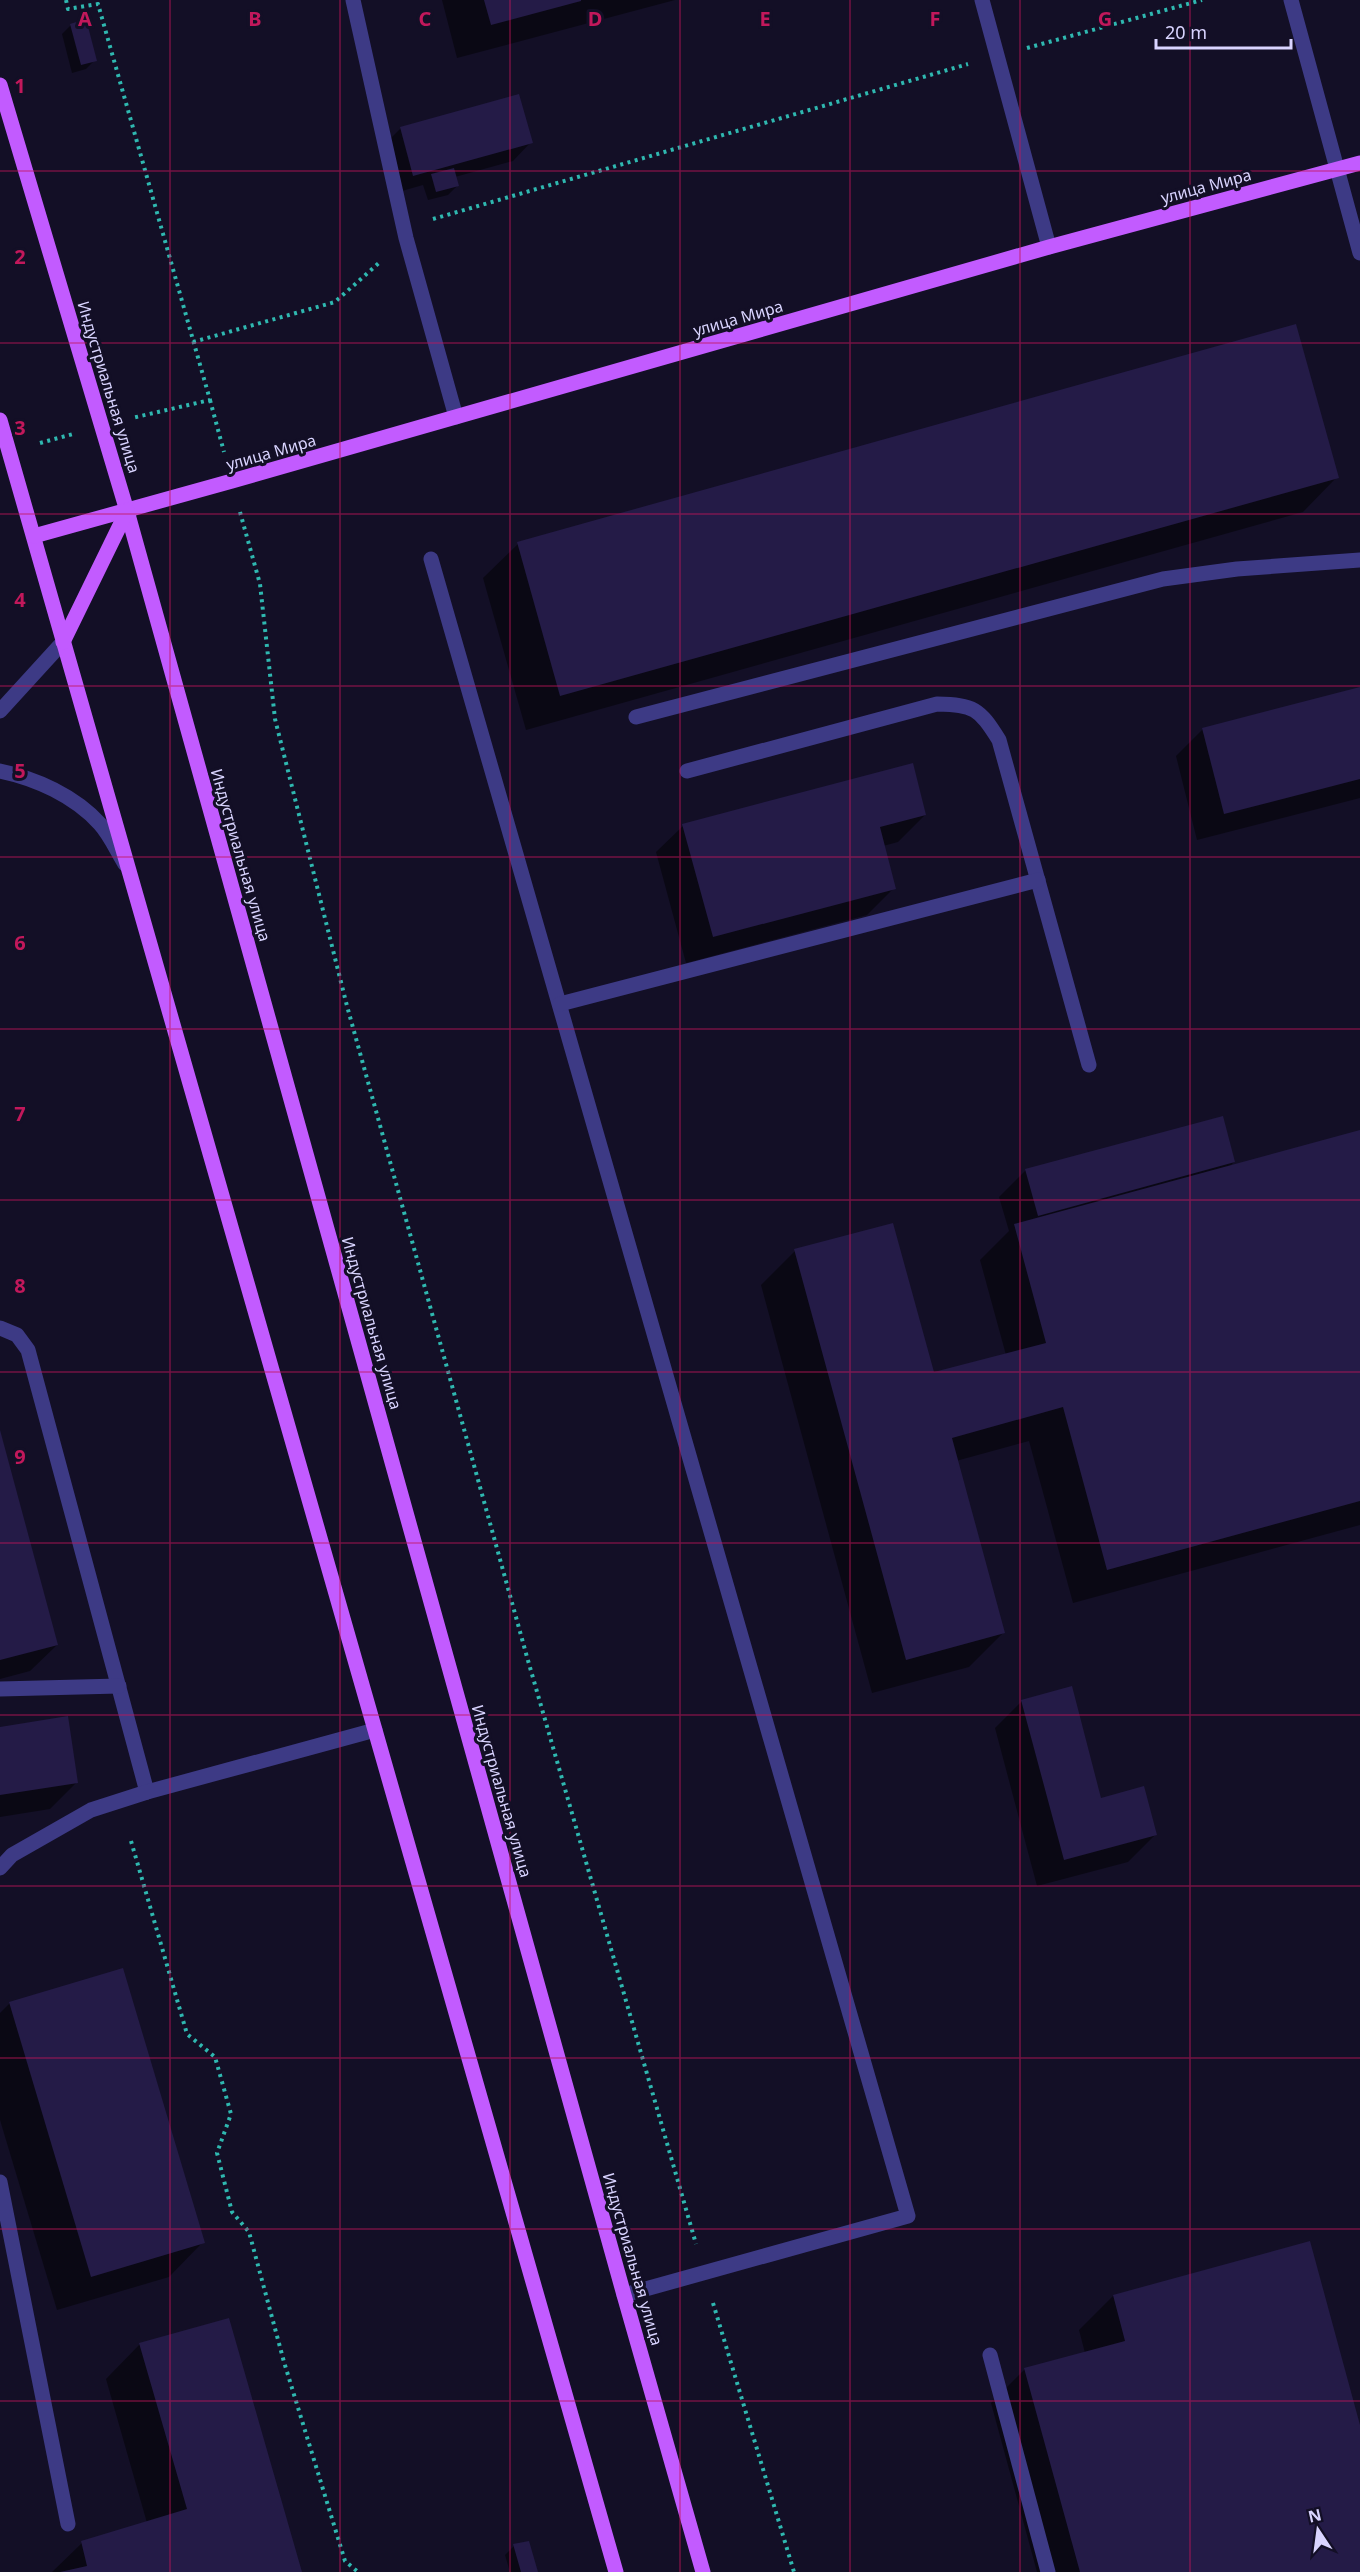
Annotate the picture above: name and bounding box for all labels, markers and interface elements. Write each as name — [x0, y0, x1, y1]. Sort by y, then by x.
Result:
text: A — [78, 5, 92, 32]
text: B — [248, 5, 262, 32]
text: C — [419, 5, 432, 32]
text: D — [588, 5, 602, 32]
text: E — [759, 5, 771, 32]
text: F — [930, 5, 940, 32]
text: G — [1098, 5, 1112, 32]
scale bar — [1156, 12, 1291, 50]
text: 20 m — [1165, 20, 1207, 44]
text: 1 — [14, 72, 26, 99]
street label: улица Мира — [1158, 163, 1254, 209]
text: 2 — [14, 243, 26, 270]
street label: улица Мира — [690, 295, 786, 341]
street label: Индустриальная улица — [72, 298, 146, 476]
text: 3 — [14, 414, 26, 441]
street label: улица Мира — [223, 429, 319, 475]
text: 4 — [14, 586, 26, 613]
text: 5 — [14, 757, 26, 784]
street label: Индустриальная улица — [206, 766, 276, 944]
text: 6 — [14, 929, 26, 956]
text: 7 — [14, 1100, 26, 1127]
street label: Индустриальная улица — [337, 1234, 407, 1412]
text: 8 — [14, 1272, 26, 1299]
text: 9 — [14, 1443, 26, 1470]
street label: Индустриальная улица — [467, 1702, 537, 1880]
street label: Индустриальная улица — [598, 2170, 668, 2348]
north arrow — [1288, 2500, 1348, 2560]
text: N — [1306, 2503, 1323, 2528]

